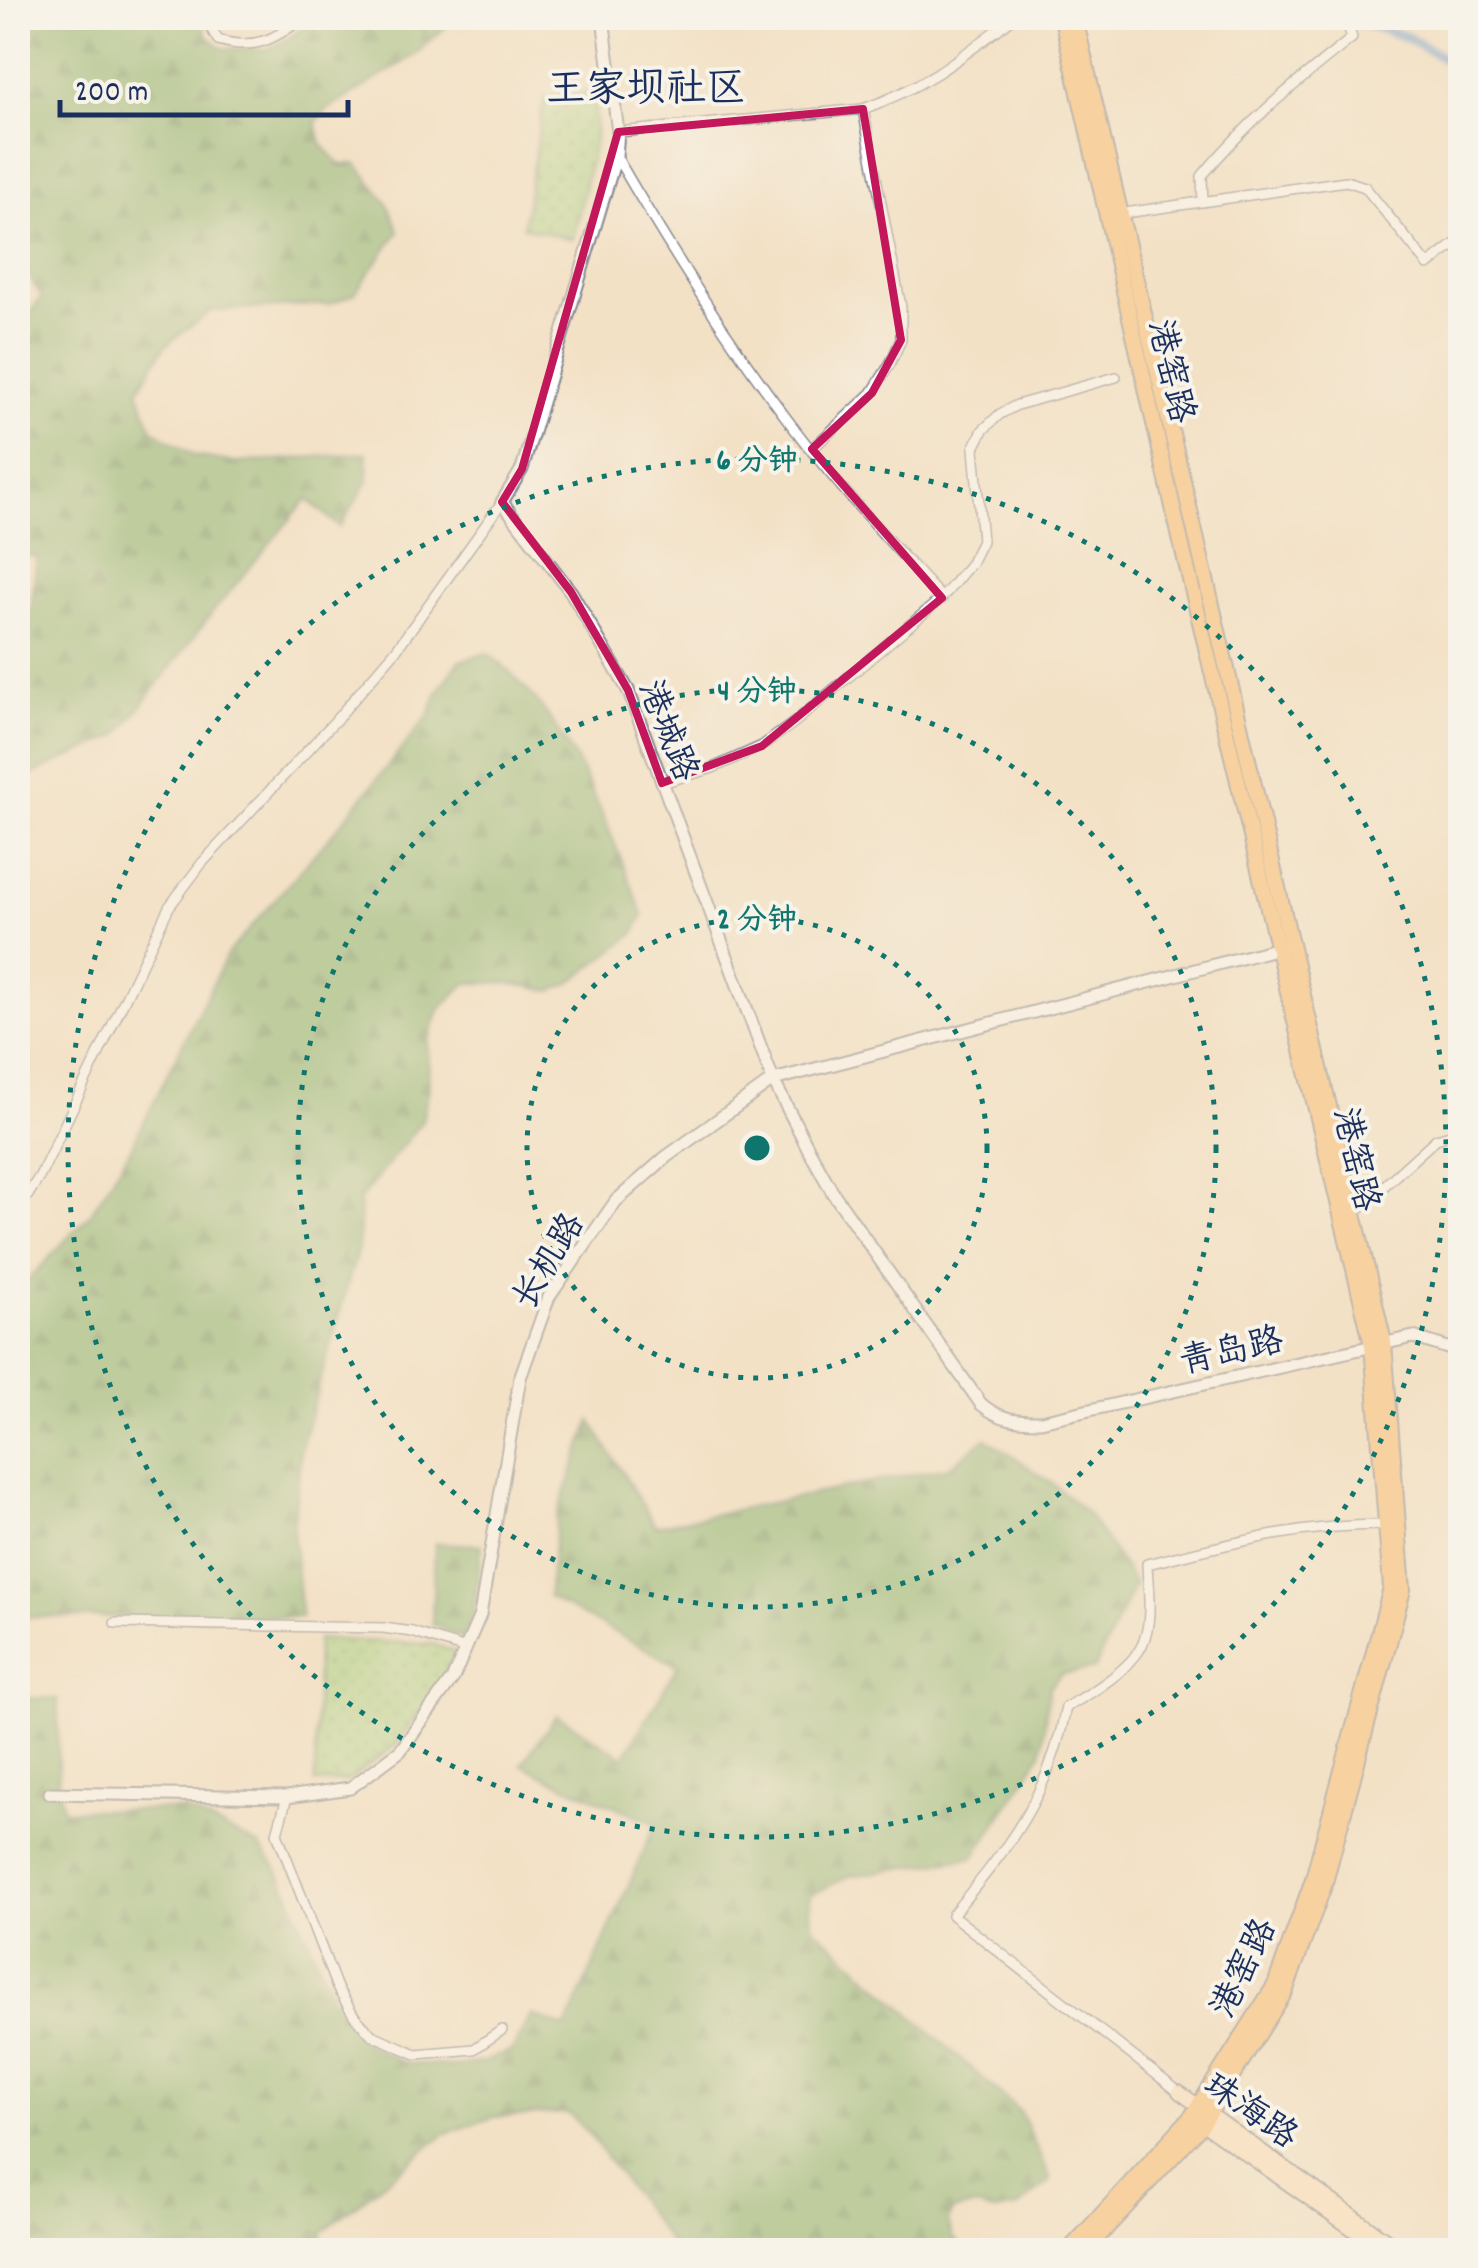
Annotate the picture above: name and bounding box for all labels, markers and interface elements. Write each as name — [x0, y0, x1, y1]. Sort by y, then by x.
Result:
scale bar — [60, 55, 348, 117]
district label: 王家坝社区 — [546, 64, 746, 121]
text: 200 m — [75, 73, 148, 116]
street label: 港窑路 — [1132, 315, 1204, 429]
text: 6 分钟 — [716, 442, 798, 485]
text: 4 分钟 — [717, 673, 797, 716]
street label: 港城路 — [623, 674, 708, 790]
text: 2 分钟 — [717, 901, 797, 944]
street label: 港窑路 — [1317, 1103, 1389, 1217]
centre of rings — [739, 1130, 775, 1166]
street label: 长机路 — [503, 1205, 600, 1320]
street label: 青岛路 — [1175, 1318, 1289, 1390]
street label: 港窑路 — [1201, 1911, 1292, 2027]
street label: 珠海路 — [1192, 2062, 1306, 2164]

